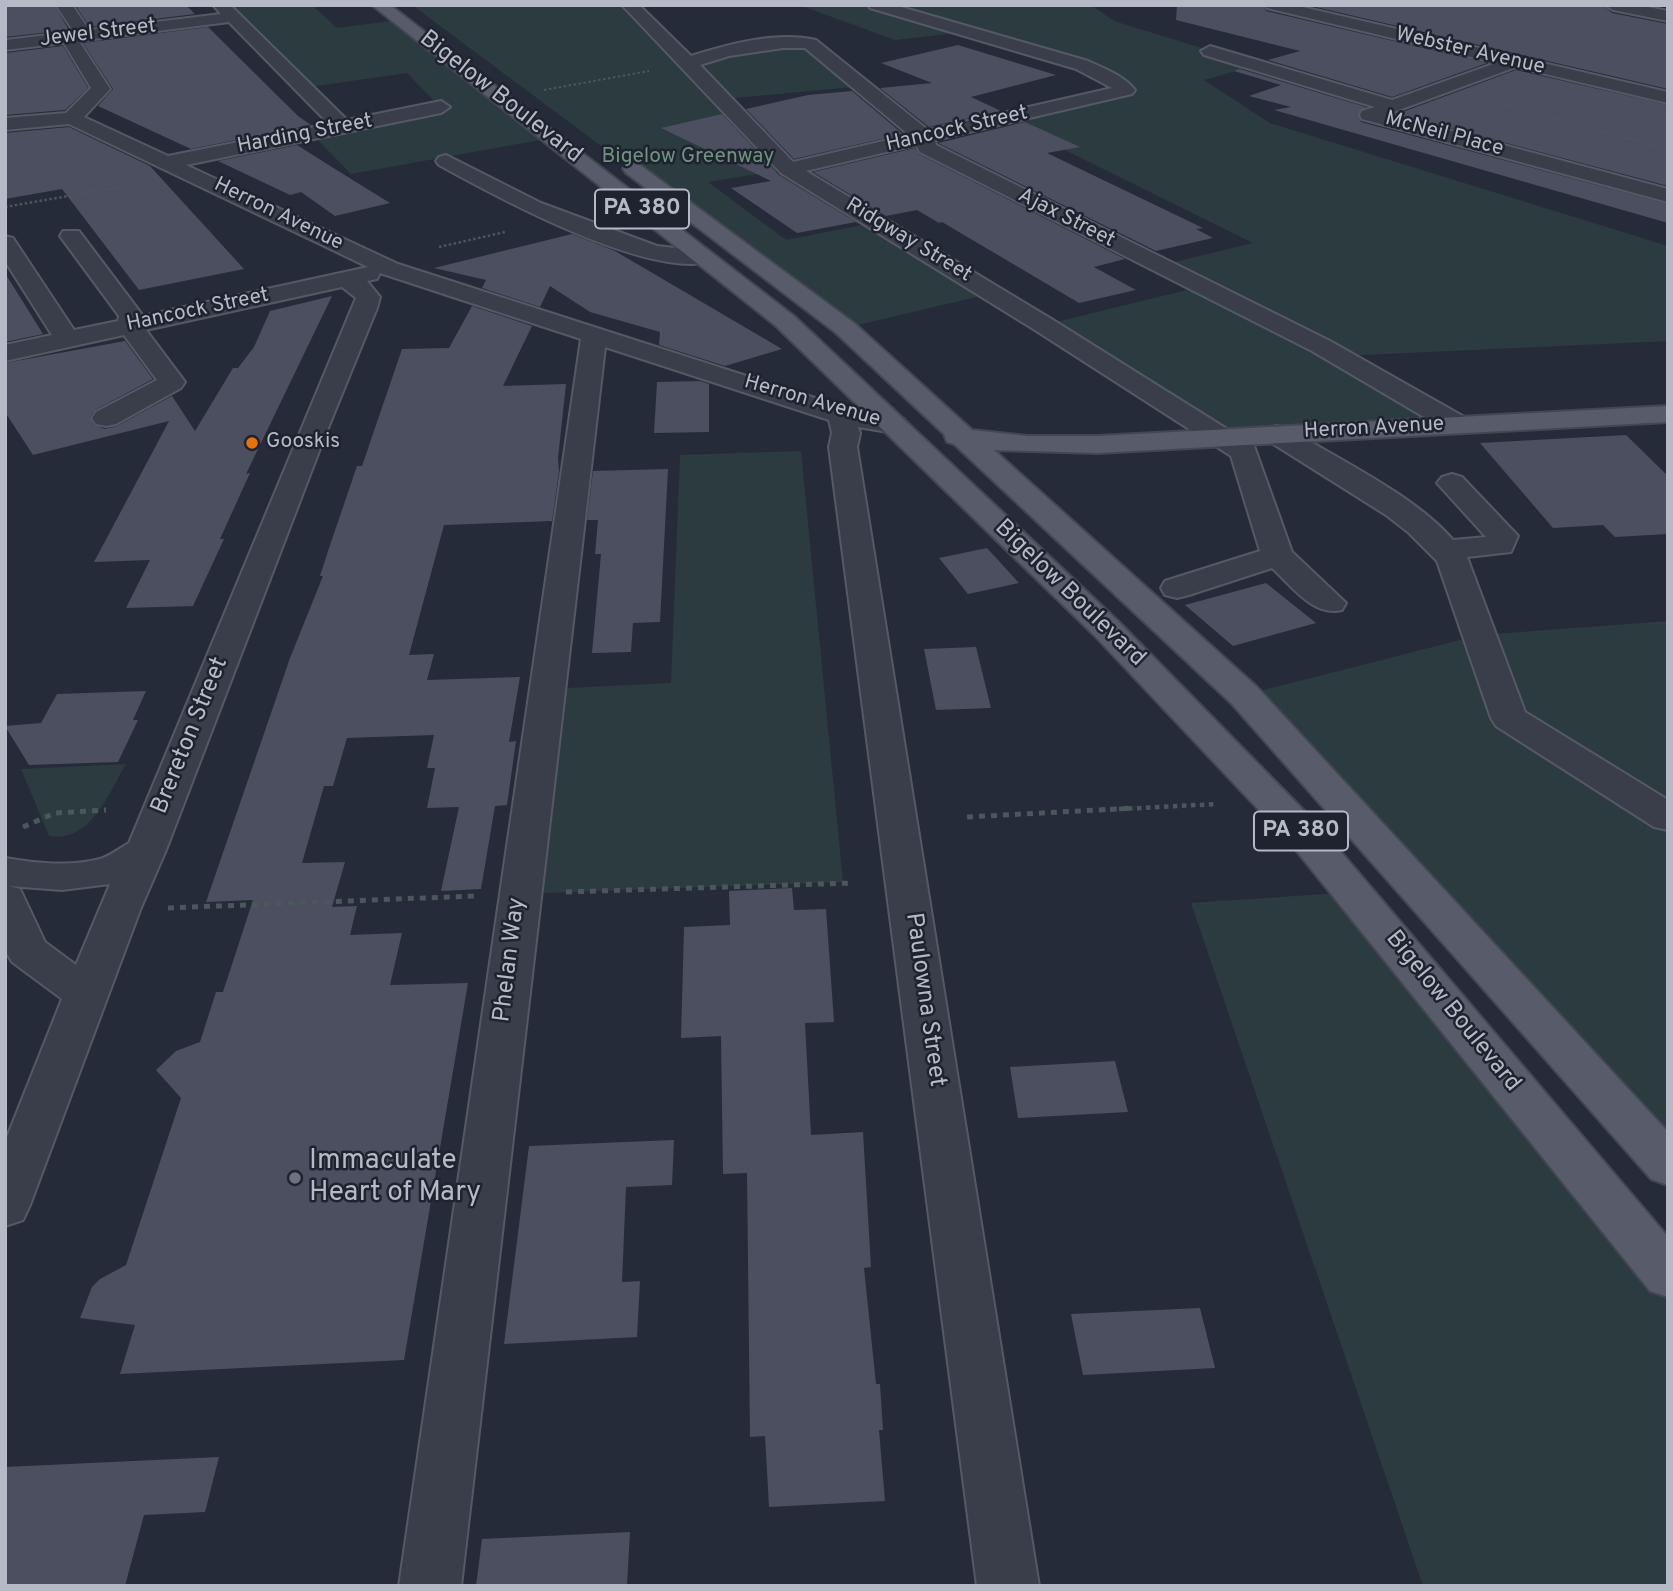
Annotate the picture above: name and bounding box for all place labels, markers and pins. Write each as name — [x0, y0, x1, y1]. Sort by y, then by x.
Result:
place label: Gooskis — [266, 430, 340, 456]
marker: Gooskis — [244, 435, 260, 451]
place label: Immaculate Heart of Mary — [309, 1145, 481, 1211]
marker: Immaculate Heart of Mary — [287, 1170, 303, 1186]

